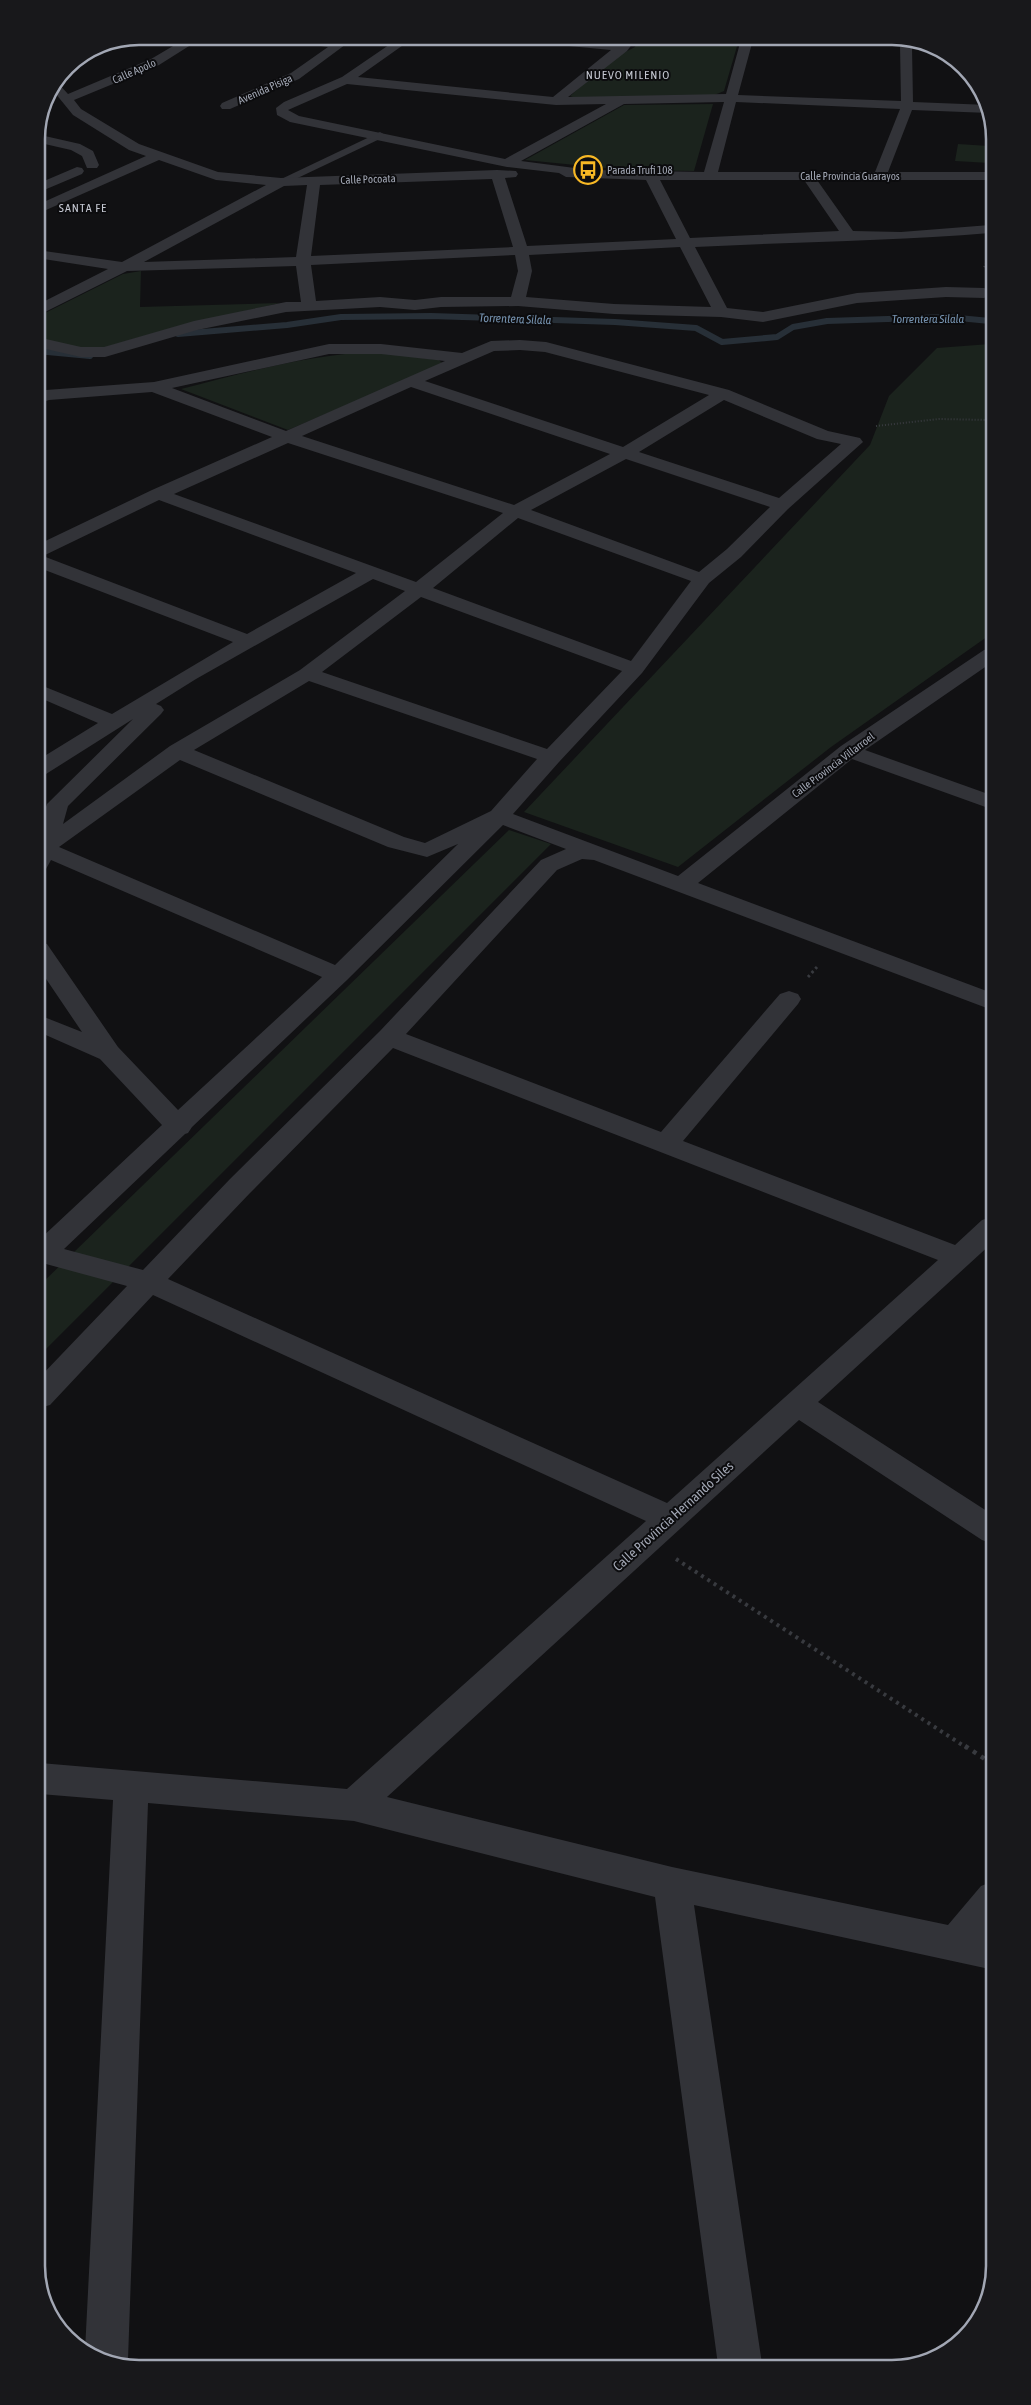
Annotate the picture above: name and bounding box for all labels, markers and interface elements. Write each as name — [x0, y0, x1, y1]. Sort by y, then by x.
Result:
street label: Calle Apolo — [111, 56, 157, 86]
district label: NUEVO MILENIO — [586, 68, 670, 82]
street label: Avenida Pisiga — [236, 72, 294, 106]
bus stop icon: Parada Trufi 108 — [573, 155, 603, 185]
place label: Parada Trufi 108 — [607, 164, 673, 176]
street label: Calle Provincia Guarayos — [800, 170, 900, 182]
street label: Calle Pocoata — [340, 172, 396, 186]
district label: SANTA FE — [59, 201, 107, 215]
water label: Torrentera Silala — [479, 311, 552, 327]
water label: Torrentera Silala — [892, 312, 965, 326]
street label: Calle Provincia Villarroel — [789, 730, 877, 800]
street label: Calle Provincia Hernando Siles — [610, 1458, 736, 1574]

